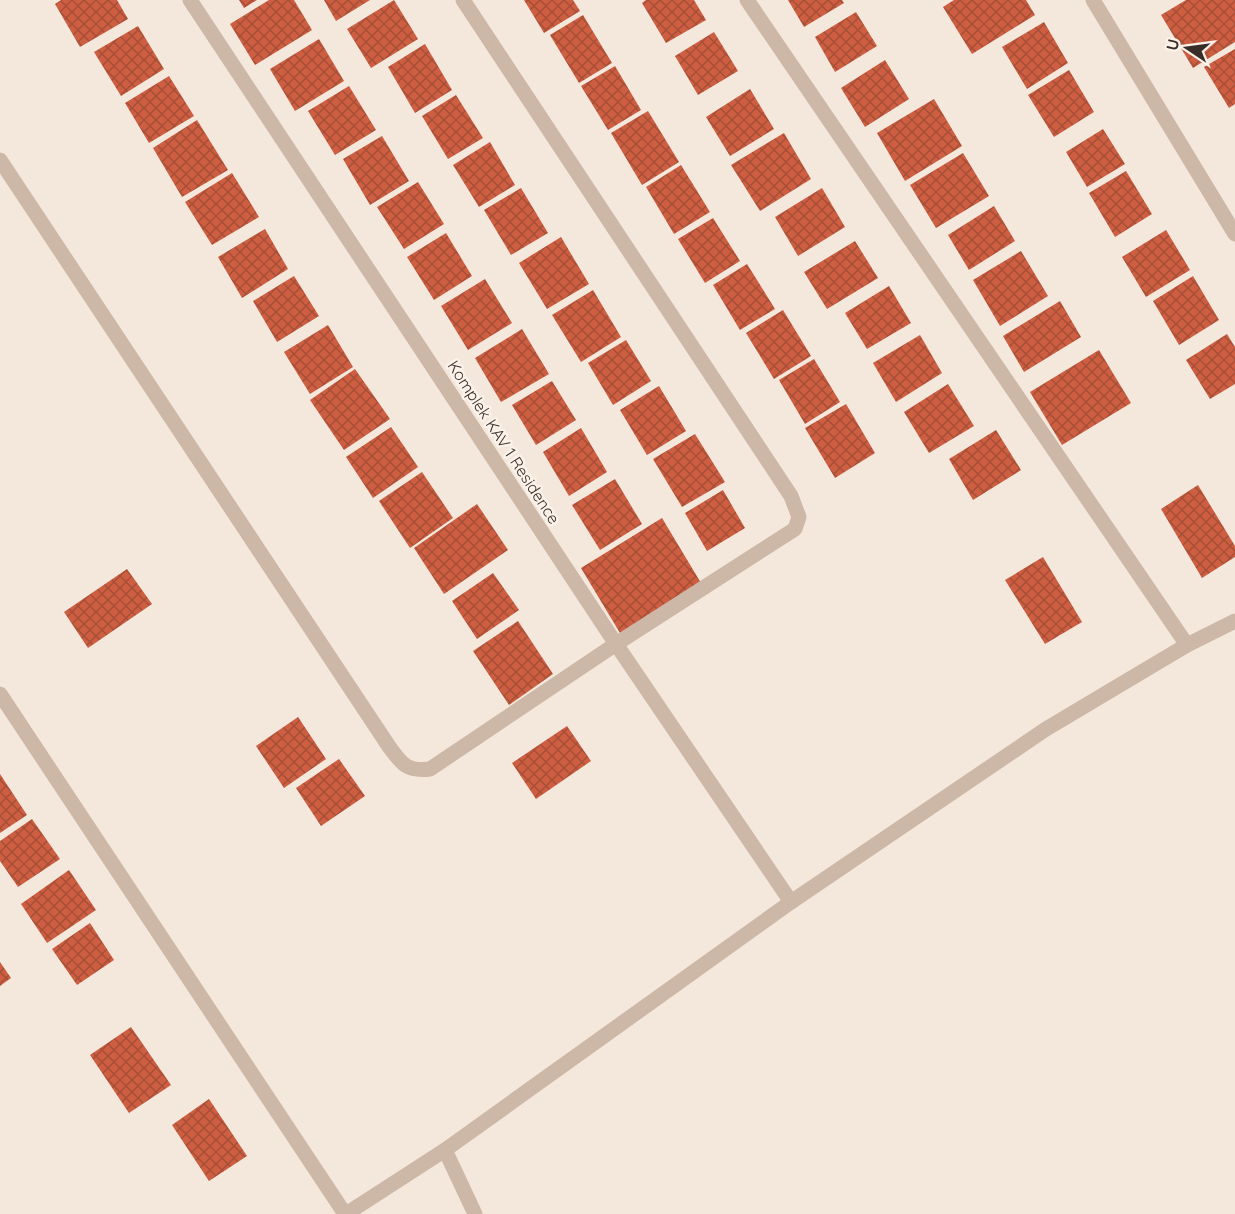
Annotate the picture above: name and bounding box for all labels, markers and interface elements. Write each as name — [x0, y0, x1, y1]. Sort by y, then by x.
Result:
north arrow — [1157, 18, 1217, 78]
text: U — [1161, 37, 1183, 52]
street label: Komplek KAV 1 Residence — [444, 357, 564, 527]

